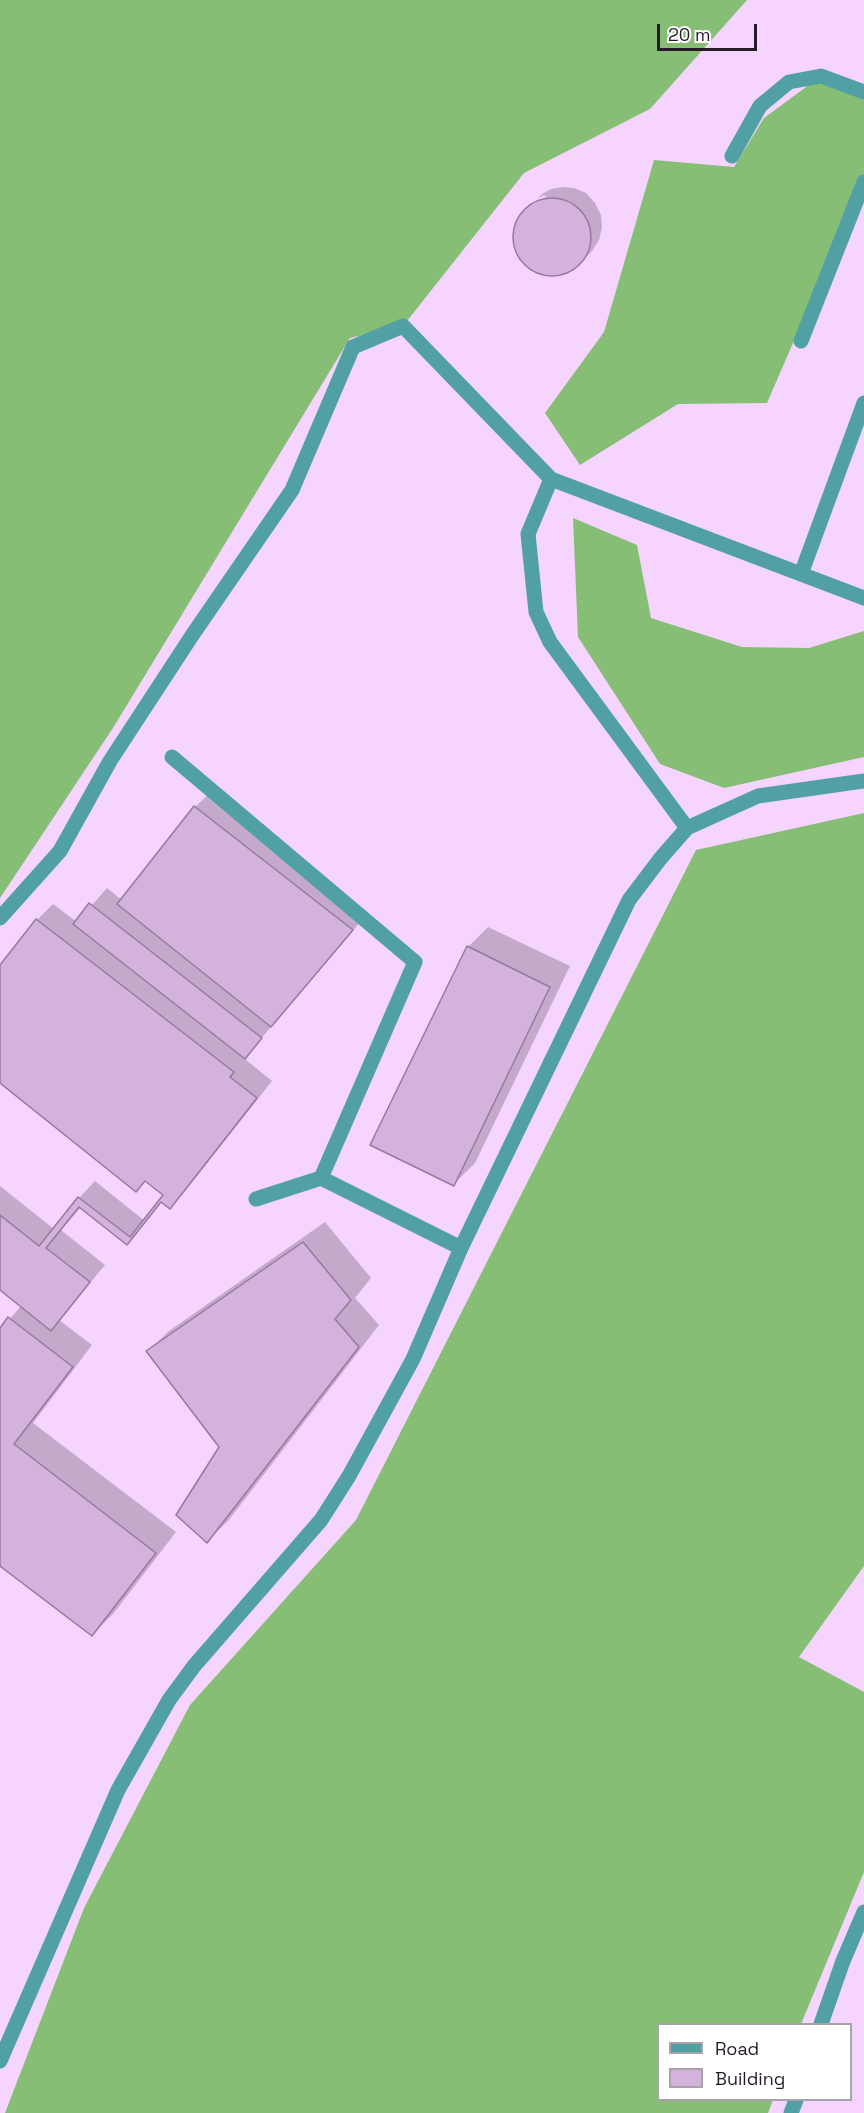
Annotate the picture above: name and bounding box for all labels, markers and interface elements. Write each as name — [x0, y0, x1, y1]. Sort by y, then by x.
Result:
scale bar — [660, 12, 760, 50]
text: 20 m — [668, 23, 711, 46]
legend — [657, 2023, 852, 2101]
text: Road — [715, 2037, 759, 2060]
text: Building — [715, 2067, 785, 2090]

